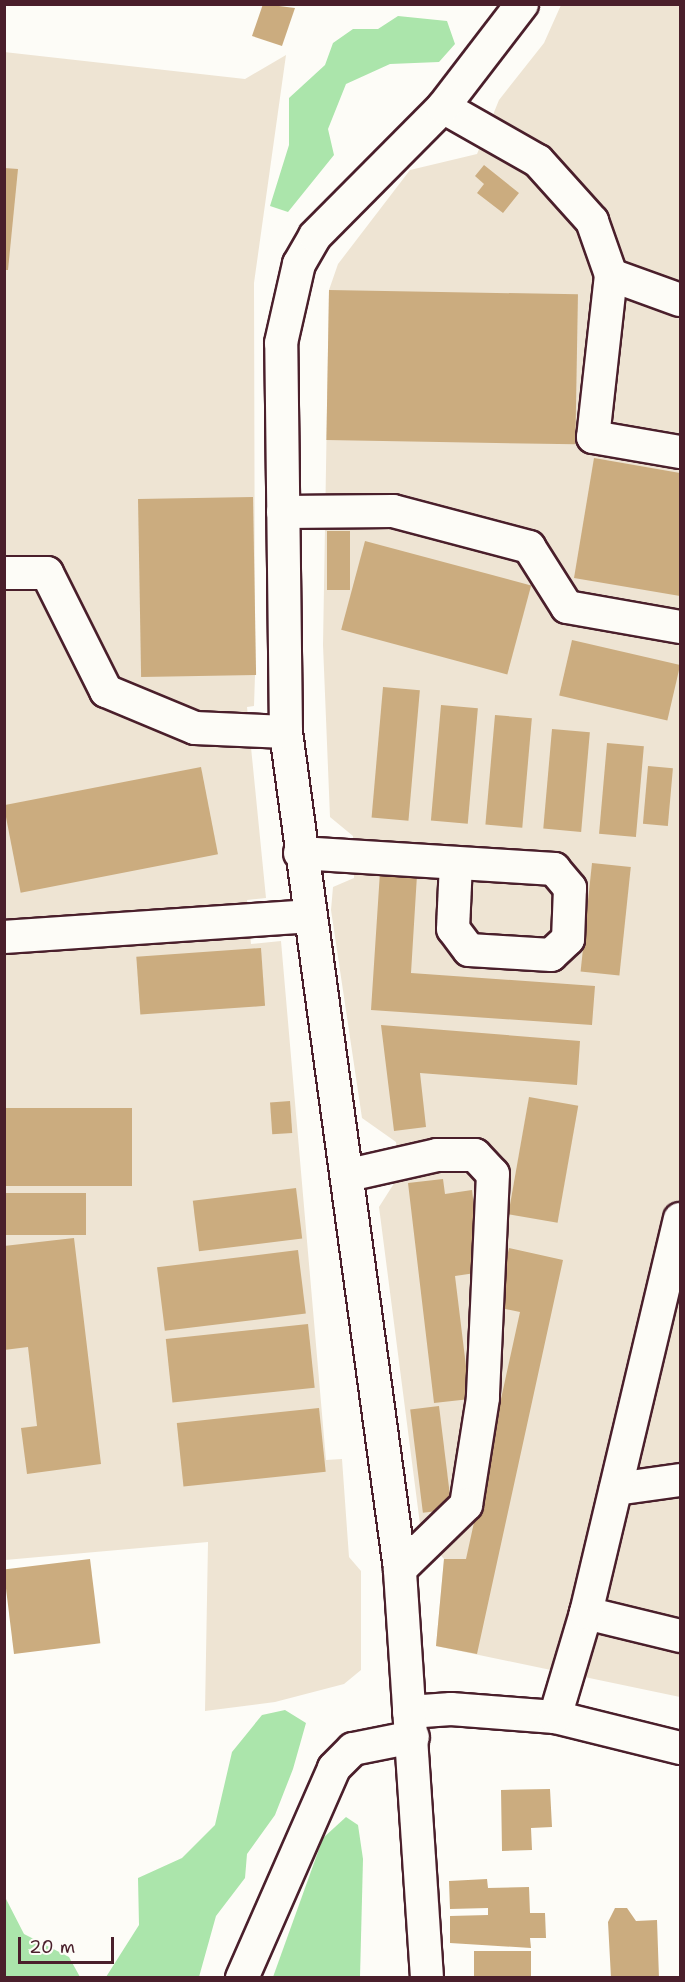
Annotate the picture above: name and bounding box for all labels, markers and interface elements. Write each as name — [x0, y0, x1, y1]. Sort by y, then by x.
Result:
scale bar — [21, 1925, 117, 1963]
text: 20 m — [29, 1935, 75, 1959]

